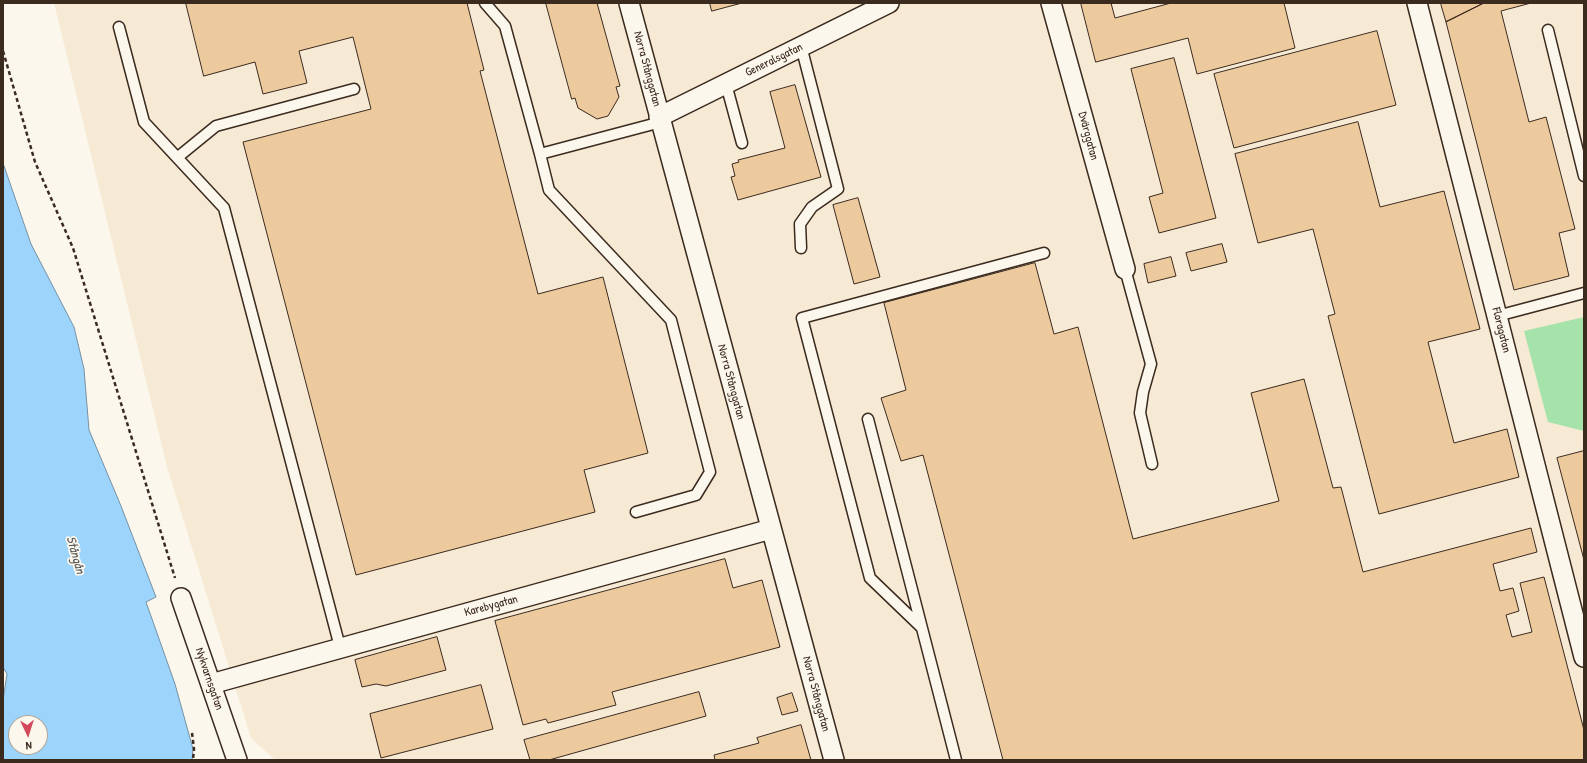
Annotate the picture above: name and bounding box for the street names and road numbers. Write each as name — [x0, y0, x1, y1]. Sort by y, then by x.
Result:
street label: Norra Stånggatan — [630, 30, 664, 108]
street label: Generalsgatan — [743, 40, 805, 80]
street label: Dvärggatan — [1075, 110, 1101, 162]
street label: Floragatan — [1488, 306, 1514, 354]
street label: Norra Stånggatan — [714, 343, 748, 421]
street label: Karebygatan — [463, 592, 519, 620]
street label: Nykvarnsgatan — [192, 646, 226, 712]
street label: Norra Stånggatan — [799, 655, 833, 733]

